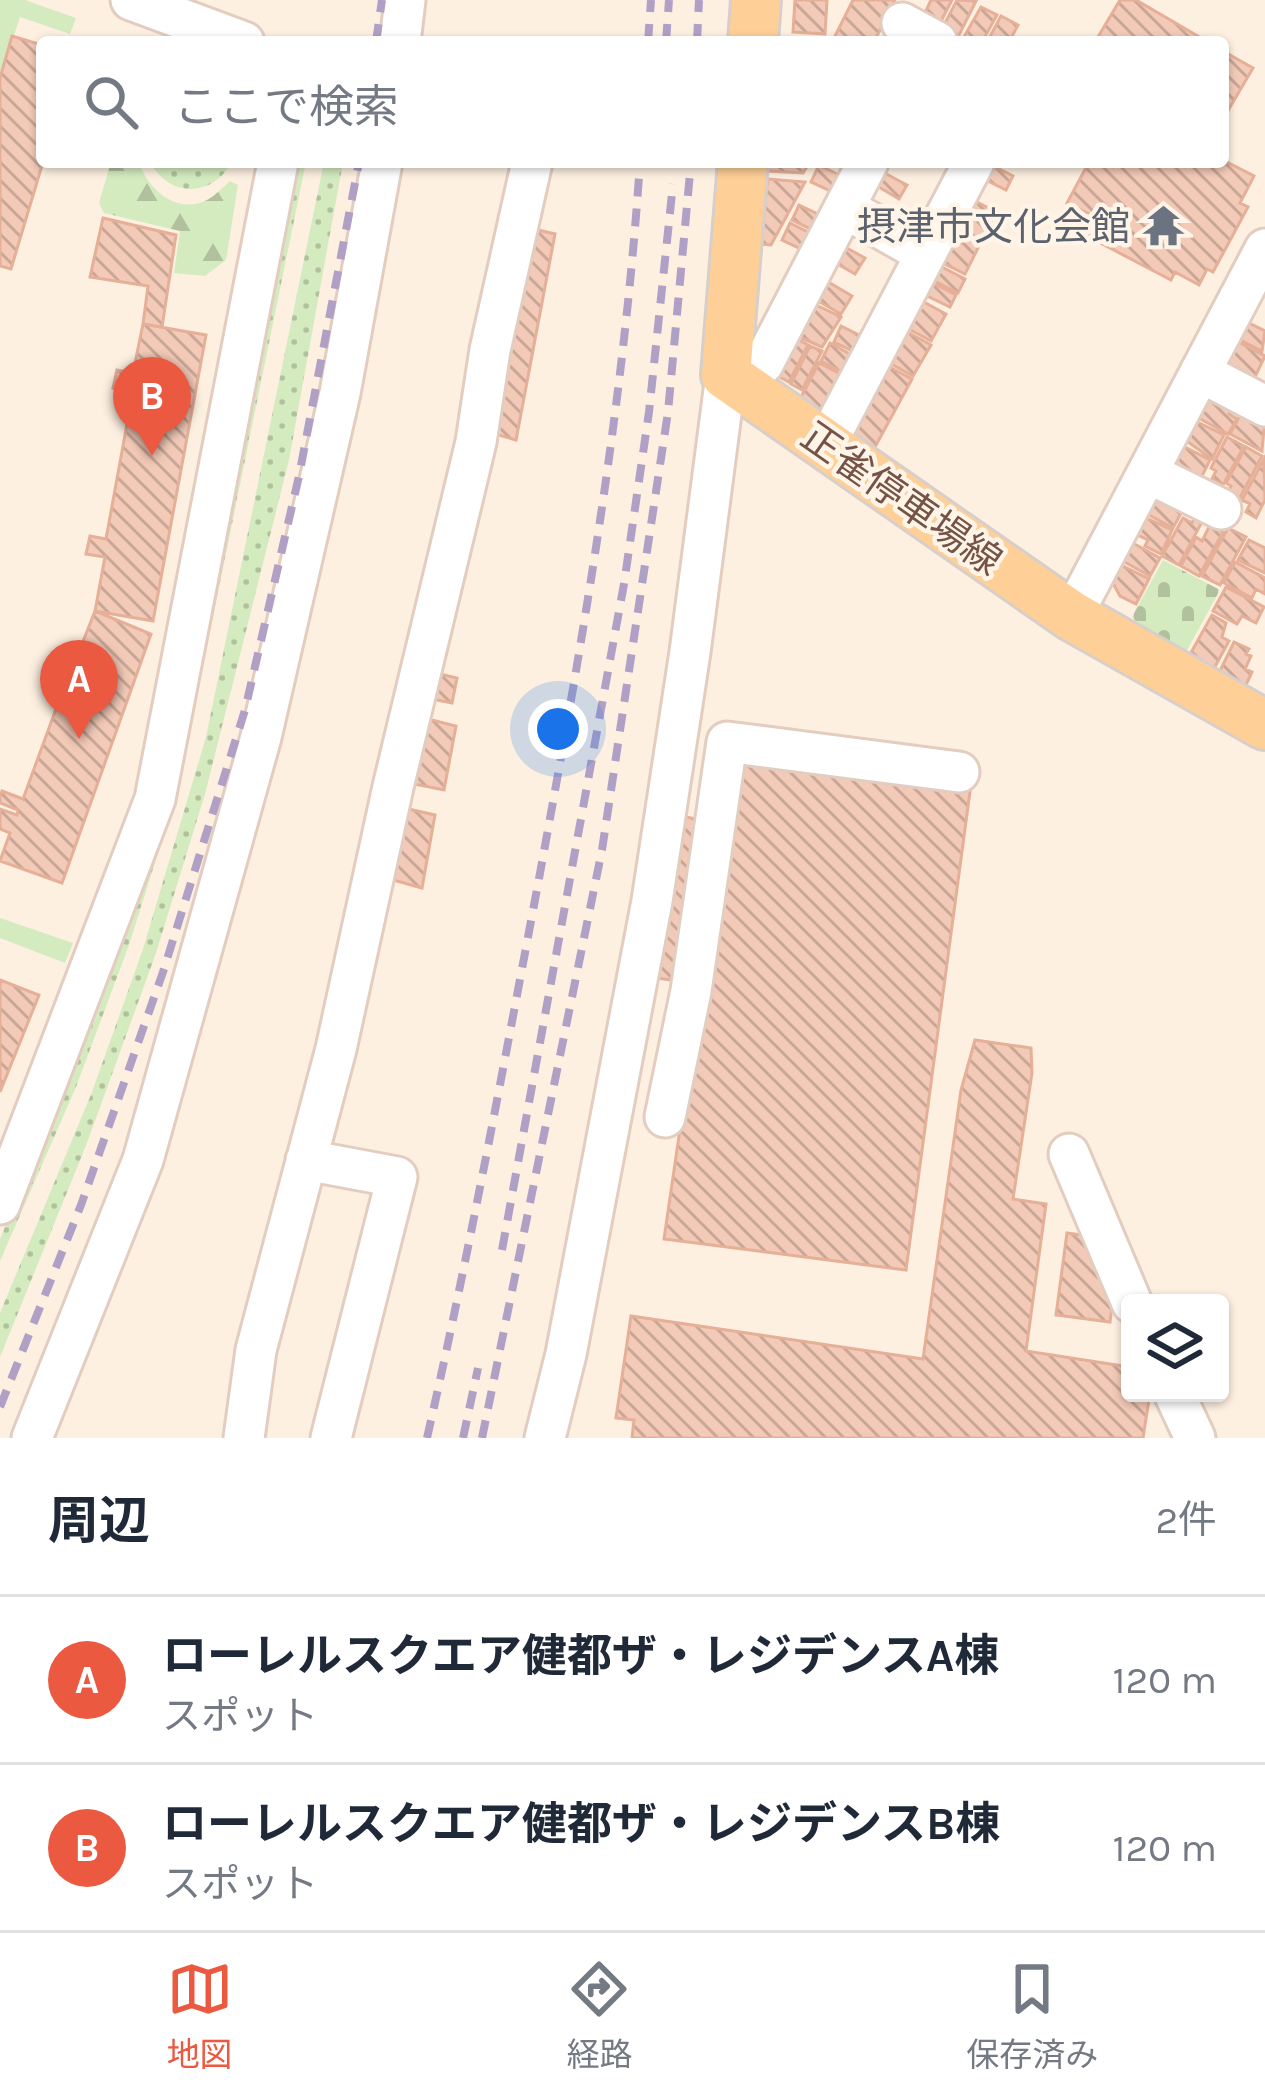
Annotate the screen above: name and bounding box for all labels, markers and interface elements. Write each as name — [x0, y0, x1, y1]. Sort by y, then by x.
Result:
search box — [36, 36, 1229, 168]
icon: search — [78, 69, 144, 135]
text: ここで検索 — [174, 81, 399, 133]
temple icon: 摂津市文化会館 — [1141, 203, 1187, 249]
place label: 摂津市文化会館 — [857, 204, 1130, 250]
pin: B — [113, 357, 191, 456]
street label: 正雀停車場線 — [792, 413, 1010, 585]
pin: A — [40, 640, 118, 739]
your location — [528, 699, 588, 759]
map controls — [1121, 1294, 1229, 1402]
button: layers — [1121, 1294, 1229, 1402]
text: 周辺 — [48, 1491, 150, 1551]
text: 2件 — [1155, 1497, 1217, 1543]
text: ローレルスクエア健都ザ・レジデンスA棟 — [162, 1630, 999, 1682]
text: A — [75, 1657, 99, 1703]
text: 120 m — [1113, 1657, 1217, 1703]
text: スポット — [162, 1693, 318, 1739]
text: ローレルスクエア健都ザ・レジデンスB棟 — [162, 1798, 1000, 1850]
text: B — [74, 1825, 100, 1871]
text: 120 m — [1113, 1825, 1217, 1871]
text: スポット — [162, 1861, 318, 1907]
tab: 地図 — [167, 1956, 233, 2076]
tab: 経路 — [566, 1956, 632, 2076]
tab: 保存済み — [966, 1956, 1098, 2076]

